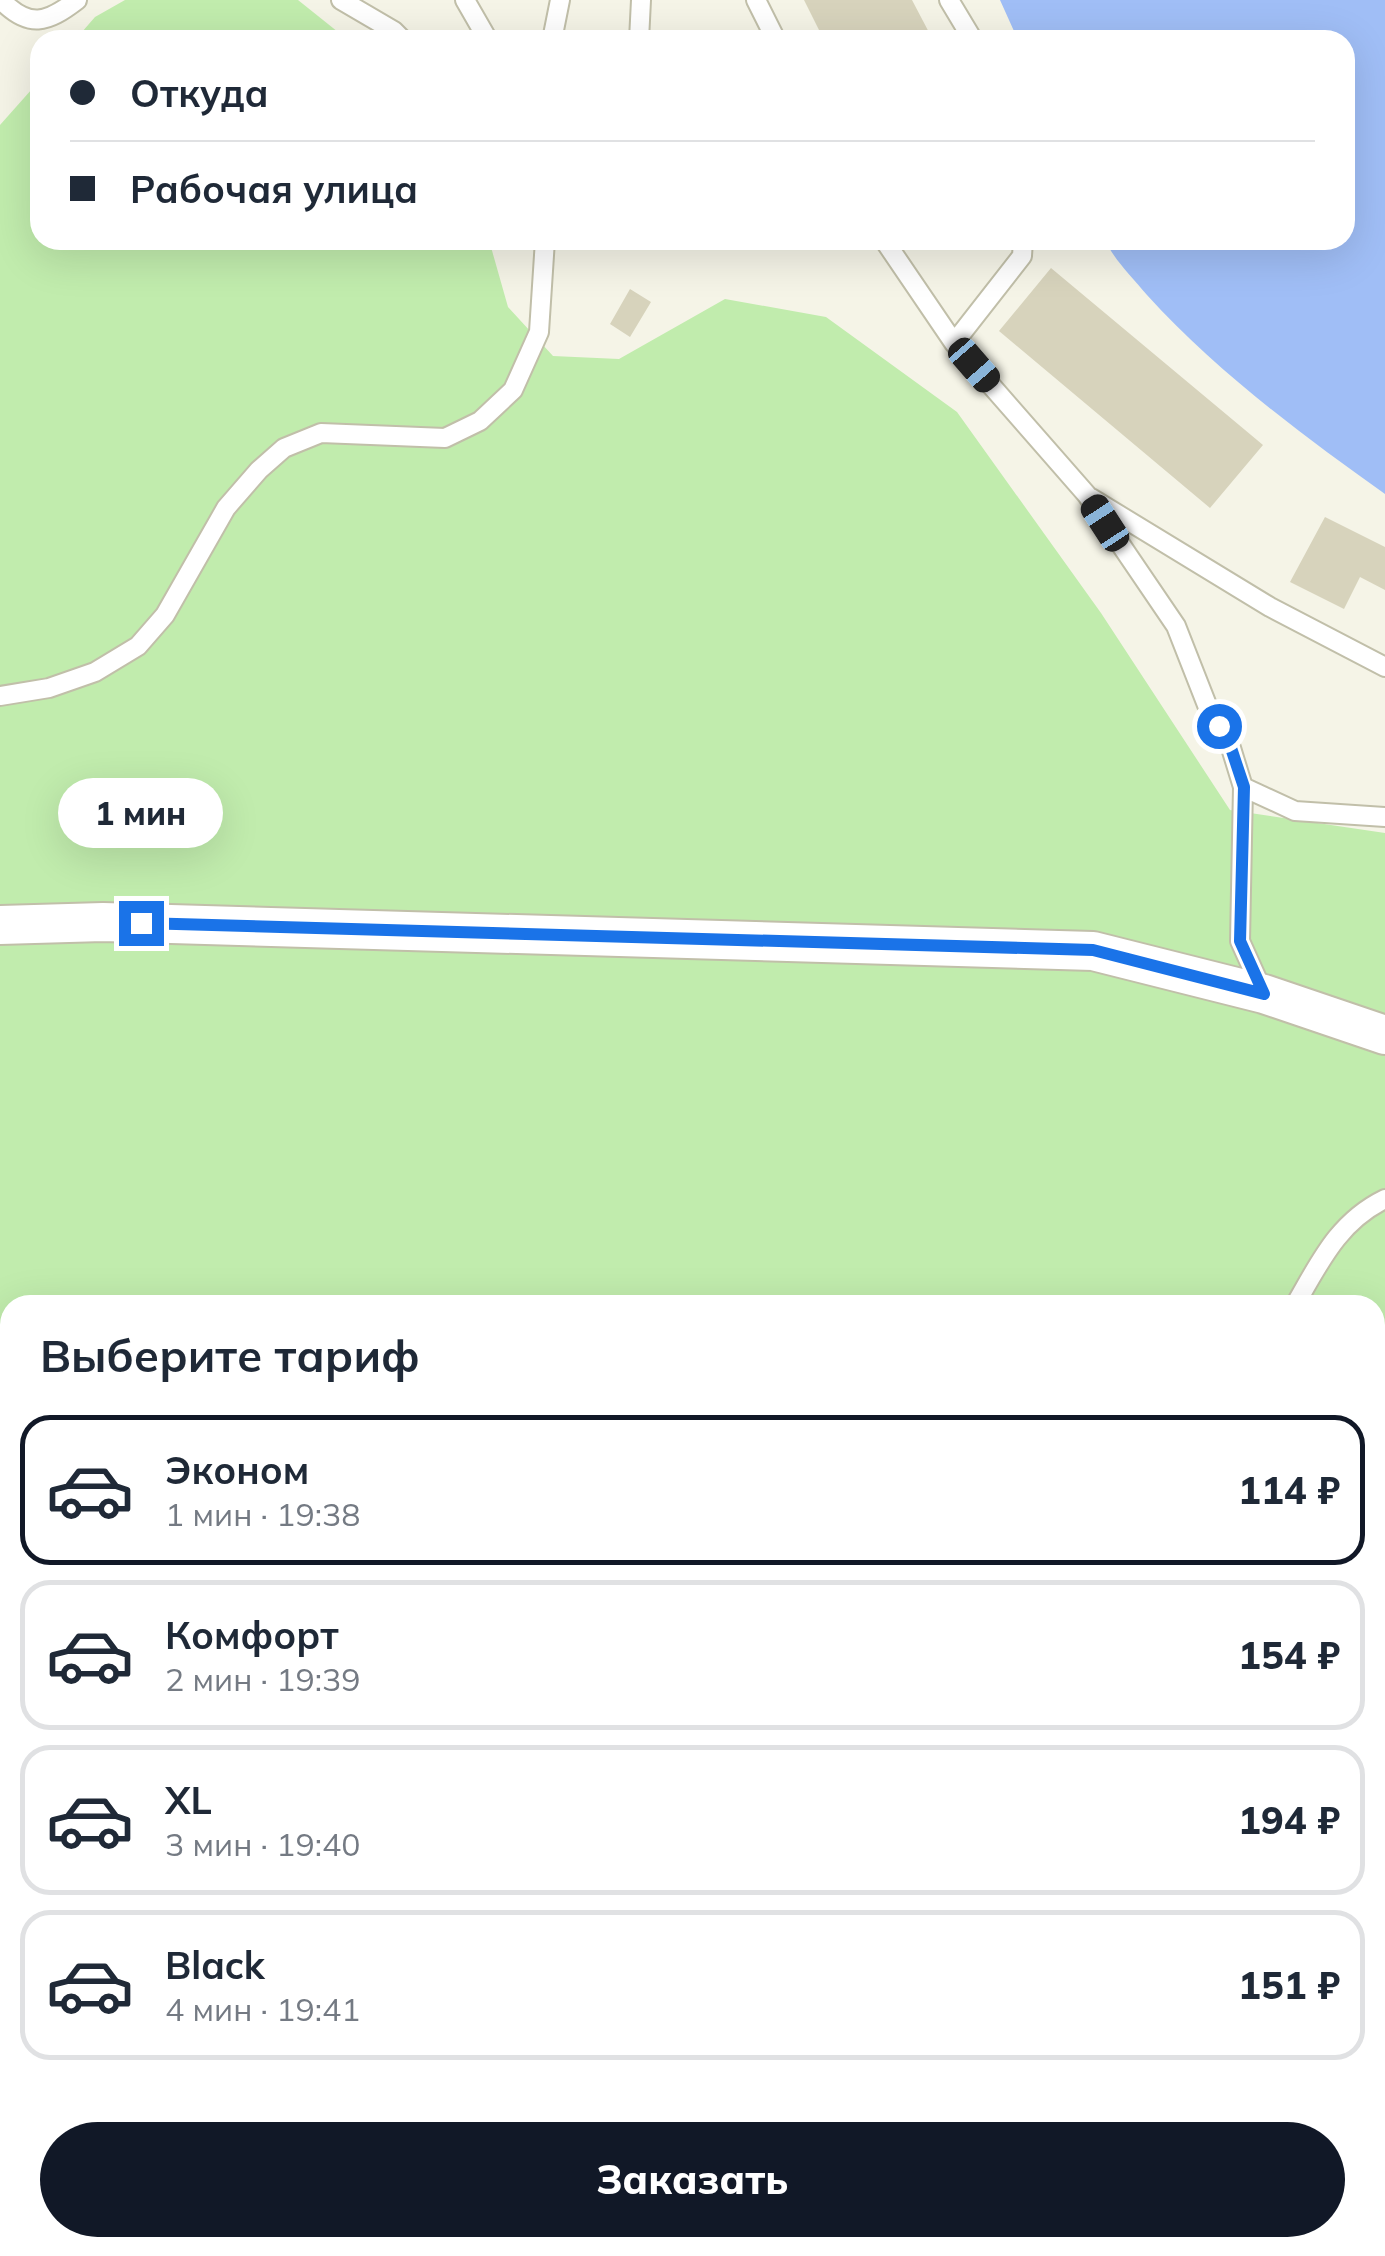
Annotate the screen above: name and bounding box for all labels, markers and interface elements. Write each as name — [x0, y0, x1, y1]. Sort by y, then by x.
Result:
text: Откуда — [130, 69, 269, 117]
text: Рабочая улица — [130, 165, 418, 213]
car — [943, 333, 1005, 397]
car — [1076, 490, 1134, 556]
route start — [1197, 704, 1242, 749]
callout: 1 мин — [58, 778, 224, 848]
text: 1 мин — [95, 793, 186, 833]
route end — [119, 901, 164, 946]
text: Выберите тариф — [40, 1327, 420, 1383]
icon: car — [45, 1445, 135, 1535]
text: Эконом — [165, 1446, 309, 1494]
text: 114 ₽ — [1238, 1466, 1340, 1514]
text: 1 мин · 19:38 — [165, 1494, 360, 1534]
icon: car — [45, 1610, 135, 1700]
text: Комфорт — [165, 1611, 339, 1659]
text: 154 ₽ — [1238, 1631, 1340, 1679]
text: 2 мин · 19:39 — [165, 1659, 360, 1699]
icon: car — [45, 1775, 135, 1865]
text: XL — [165, 1776, 212, 1824]
text: 194 ₽ — [1238, 1796, 1340, 1844]
text: 3 мин · 19:40 — [165, 1824, 360, 1864]
icon: car — [45, 1940, 135, 2030]
text: Black — [165, 1941, 265, 1989]
text: 151 ₽ — [1238, 1961, 1340, 2009]
text: 4 мин · 19:41 — [165, 1989, 360, 2029]
button: Заказать — [40, 2122, 1345, 2237]

